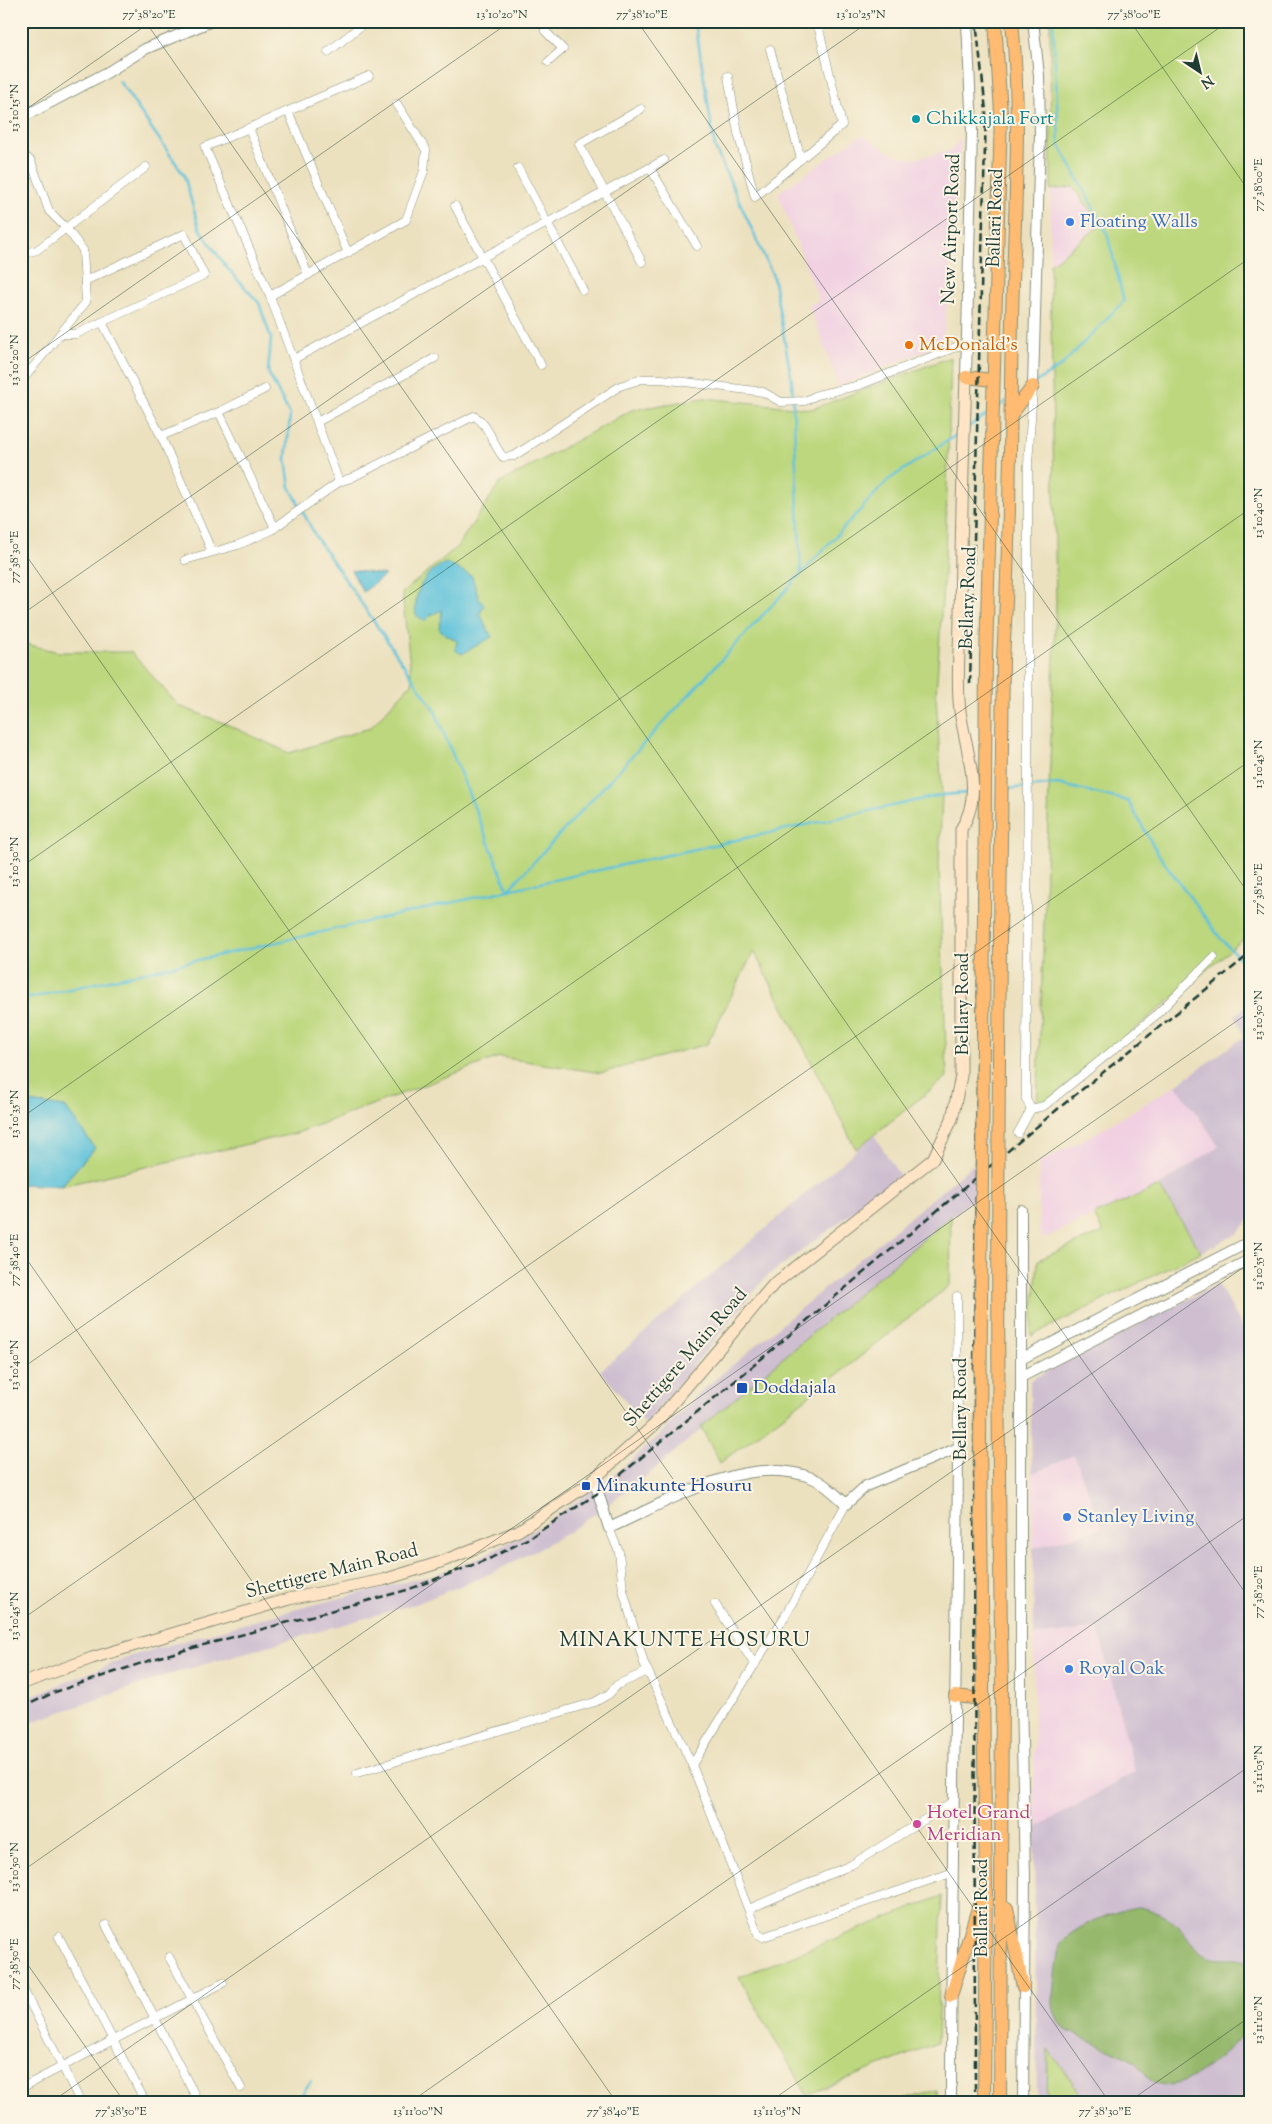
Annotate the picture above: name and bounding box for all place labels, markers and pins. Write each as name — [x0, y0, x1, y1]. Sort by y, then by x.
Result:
place label: Chikkajala Fort — [926, 106, 1054, 133]
marker: Chikkajala Fort — [910, 113, 922, 125]
place label: Floating Walls — [1080, 209, 1198, 236]
marker: Floating Walls — [1064, 216, 1076, 228]
place label: McDonald's — [919, 332, 1018, 359]
marker: McDonald's — [903, 339, 915, 351]
place label: Doddajala — [753, 1375, 837, 1402]
marker: Doddajala — [735, 1381, 749, 1395]
place label: Minakunte Hosuru — [596, 1473, 752, 1500]
marker: Minakunte Hosuru — [580, 1480, 592, 1492]
place label: Stanley Living — [1077, 1504, 1194, 1531]
marker: Stanley Living — [1061, 1511, 1073, 1523]
place label: Royal Oak — [1079, 1656, 1165, 1683]
marker: Royal Oak — [1063, 1663, 1075, 1675]
place label: Hotel Grand Meridian — [927, 1800, 1030, 1849]
marker: Hotel Grand Meridian — [911, 1818, 923, 1830]

